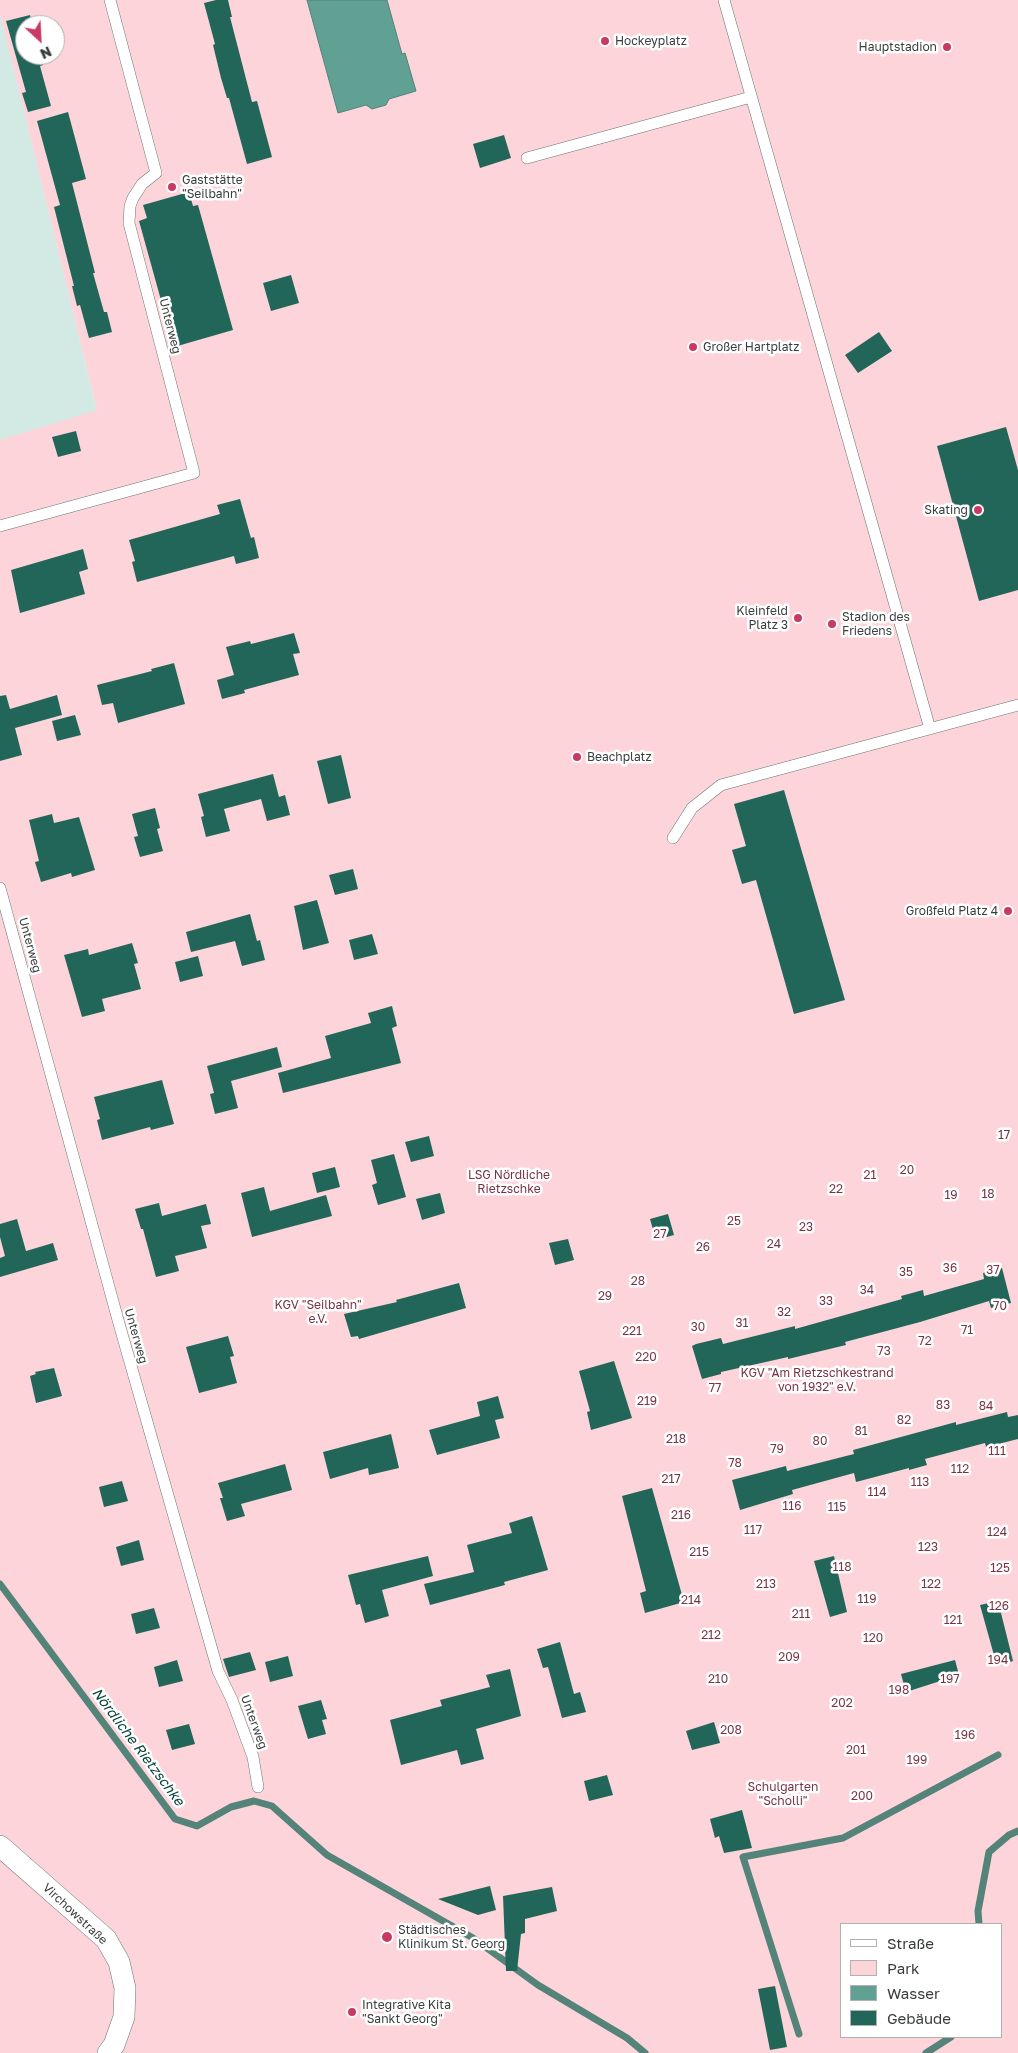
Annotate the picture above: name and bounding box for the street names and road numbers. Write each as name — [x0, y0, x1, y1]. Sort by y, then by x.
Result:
street label: Unterweg — [156, 297, 184, 355]
street label: Unterweg — [16, 916, 44, 974]
street label: Unterweg — [121, 1307, 151, 1365]
street label: Unterweg — [238, 1693, 270, 1751]
street label: Virchowstraße — [40, 1880, 110, 1948]

